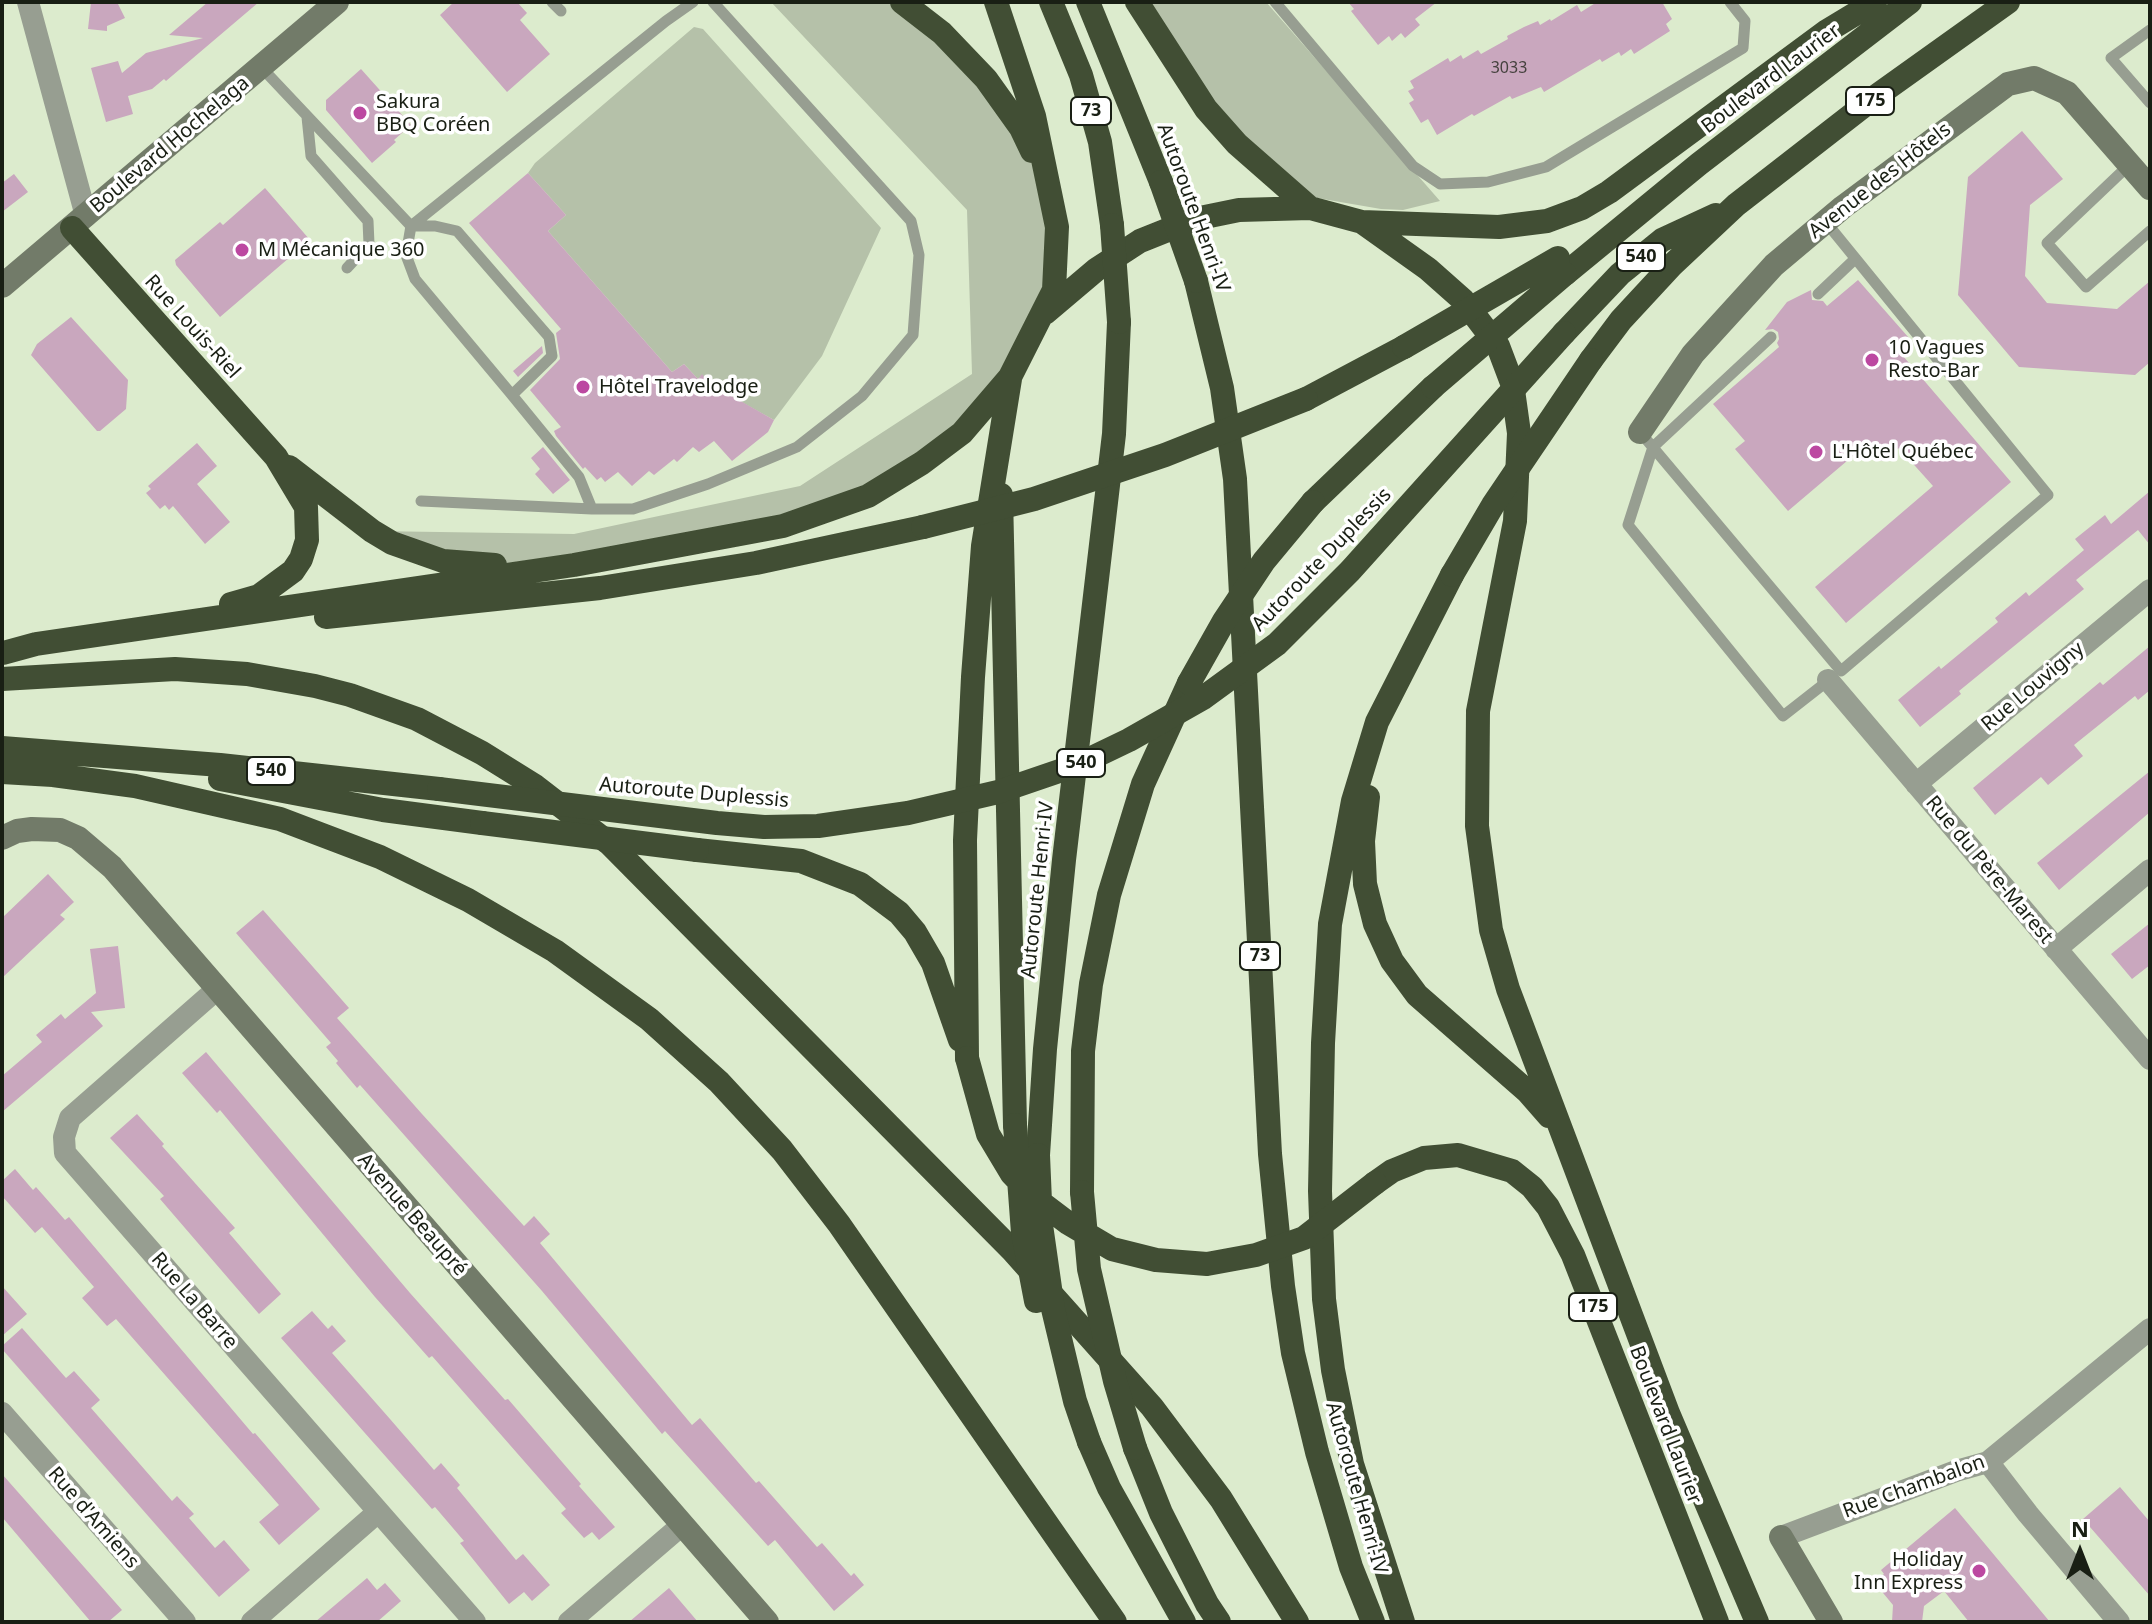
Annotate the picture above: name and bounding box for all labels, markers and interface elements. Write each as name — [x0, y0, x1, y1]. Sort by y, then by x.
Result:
street label: Boulevard Laurier — [1697, 19, 1845, 139]
house number: 3033 — [1491, 58, 1527, 78]
street label: Boulevard Hochelaga — [86, 71, 254, 219]
road number: 175 — [1846, 87, 1894, 115]
place label: Sakura BBQ Coréen — [376, 90, 490, 137]
road number: 73 — [1071, 97, 1111, 125]
marker: Sakura BBQ Coréen — [351, 104, 369, 122]
street label: Avenue des Hôtels — [1804, 118, 1956, 244]
street label: Autoroute Henri-IV — [1151, 120, 1235, 296]
place label: M Mécanique 360 — [258, 238, 425, 262]
marker: M Mécanique 360 — [233, 241, 251, 259]
road number: 540 — [1617, 243, 1665, 271]
street label: Rue Louis-Riel — [139, 270, 245, 384]
place label: 10 Vagues Resto-Bar — [1888, 336, 1984, 383]
marker: 10 Vagues Resto-Bar — [1863, 351, 1881, 369]
place label: Hôtel Travelodge — [599, 375, 759, 399]
marker: Hôtel Travelodge — [574, 378, 592, 396]
place label: L'Hôtel Québec — [1832, 440, 1974, 464]
marker: L'Hôtel Québec — [1807, 443, 1825, 461]
street label: Autoroute Duplessis — [1247, 483, 1397, 637]
street label: Rue Louvigny — [1977, 637, 2089, 737]
road number: 540 — [1057, 749, 1105, 777]
road number: 540 — [247, 757, 295, 785]
street label: Autoroute Duplessis — [598, 773, 790, 813]
street label: Rue du Père-Marest — [1920, 791, 2058, 949]
street label: Autoroute Henri-IV — [1017, 800, 1059, 980]
road number: 73 — [1240, 942, 1280, 970]
street label: Avenue Beaupré — [352, 1149, 472, 1281]
street label: Rue La Barre — [146, 1248, 242, 1354]
road number: 175 — [1569, 1293, 1617, 1321]
street label: Boulevard Laurier — [1624, 1343, 1706, 1507]
street label: Autoroute Henri-IV — [1320, 1399, 1392, 1577]
street label: Rue Chambalon — [1840, 1450, 1988, 1524]
street label: Rue d'Amiens — [42, 1462, 144, 1574]
north arrow — [2040, 1512, 2120, 1592]
text: N — [2071, 1513, 2089, 1543]
place label: Holiday Inn Express — [1854, 1548, 1963, 1595]
marker: Holiday Inn Express — [1970, 1562, 1988, 1580]

